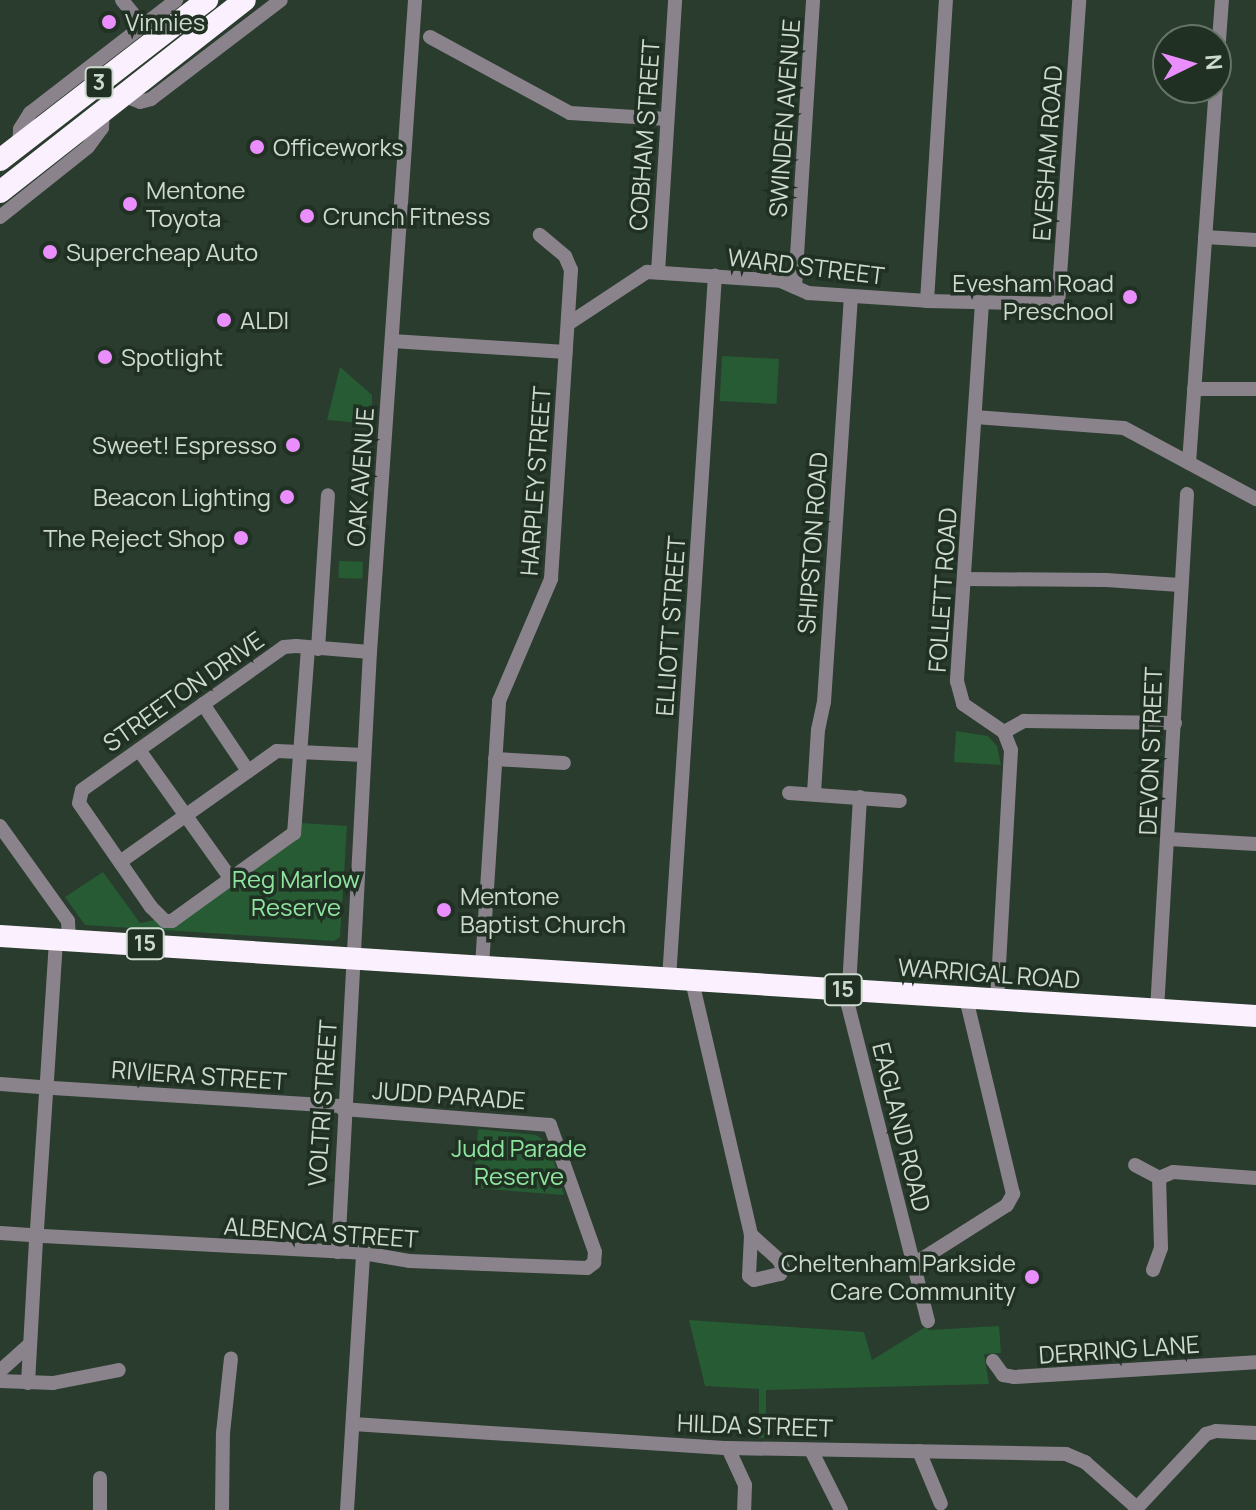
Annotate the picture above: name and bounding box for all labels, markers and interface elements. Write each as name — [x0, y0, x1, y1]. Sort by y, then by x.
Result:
place label: Vinnies — [125, 8, 205, 36]
marker: Vinnies — [100, 13, 118, 31]
street label: SWINDEN AVENUE — [763, 18, 805, 218]
north arrow — [1152, 24, 1232, 104]
street label: COBHAM STREET — [623, 38, 665, 232]
text: N — [1198, 53, 1230, 71]
street label: EVESHAM ROAD — [1026, 64, 1068, 242]
road number: 3 — [83, 65, 115, 101]
place label: Officeworks — [273, 133, 404, 161]
marker: Officeworks — [248, 138, 266, 156]
place label: Mentone Toyota — [146, 176, 246, 232]
marker: Mentone Toyota — [121, 195, 139, 213]
place label: Crunch Fitness — [323, 202, 490, 230]
marker: Crunch Fitness — [298, 207, 316, 225]
place label: Supercheap Auto — [66, 238, 258, 266]
street label: WARD STREET — [726, 242, 886, 290]
marker: Supercheap Auto — [41, 243, 59, 261]
place label: Evesham Road Preschool — [952, 269, 1114, 325]
marker: Evesham Road Preschool — [1121, 288, 1139, 306]
place label: ALDI — [240, 306, 289, 334]
marker: ALDI — [215, 311, 233, 329]
place label: Spotlight — [121, 343, 223, 371]
marker: Spotlight — [96, 348, 114, 366]
street label: HARPLEY STREET — [514, 385, 556, 577]
street label: OAK AVENUE — [341, 406, 379, 548]
place label: Sweet! Espresso — [92, 431, 277, 459]
marker: Sweet! Espresso — [284, 436, 302, 454]
street label: SHIPSTON ROAD — [791, 451, 833, 635]
place label: Beacon Lighting — [93, 483, 271, 511]
marker: Beacon Lighting — [278, 488, 296, 506]
street label: FOLLETT ROAD — [922, 506, 962, 674]
place label: The Reject Shop — [43, 524, 225, 552]
marker: The Reject Shop — [232, 529, 250, 547]
street label: ELLIOTT STREET — [649, 534, 691, 718]
street label: STREETON DRIVE — [97, 625, 269, 757]
street label: DEVON STREET — [1133, 666, 1167, 836]
park label: Reg Marlow Reserve — [232, 865, 360, 921]
place label: Mentone Baptist Church — [460, 882, 626, 938]
marker: Mentone Baptist Church — [435, 901, 453, 919]
road number: 15 — [125, 926, 165, 962]
street label: WARRIGAL ROAD — [896, 952, 1082, 994]
road number: 15 — [823, 972, 863, 1008]
street label: VOLTRI STREET — [302, 1019, 342, 1187]
street label: EAGLAND ROAD — [867, 1039, 937, 1215]
street label: RIVIERA STREET — [110, 1055, 288, 1095]
street label: JUDD PARADE — [371, 1075, 527, 1115]
park label: Judd Parade Reserve — [451, 1134, 587, 1190]
street label: ALBENCA STREET — [223, 1211, 419, 1253]
place label: Cheltenham Parkside Care Community — [781, 1249, 1016, 1305]
marker: Cheltenham Parkside Care Community — [1023, 1268, 1041, 1286]
street label: DERRING LANE — [1038, 1329, 1200, 1369]
street label: HILDA STREET — [677, 1408, 833, 1442]

